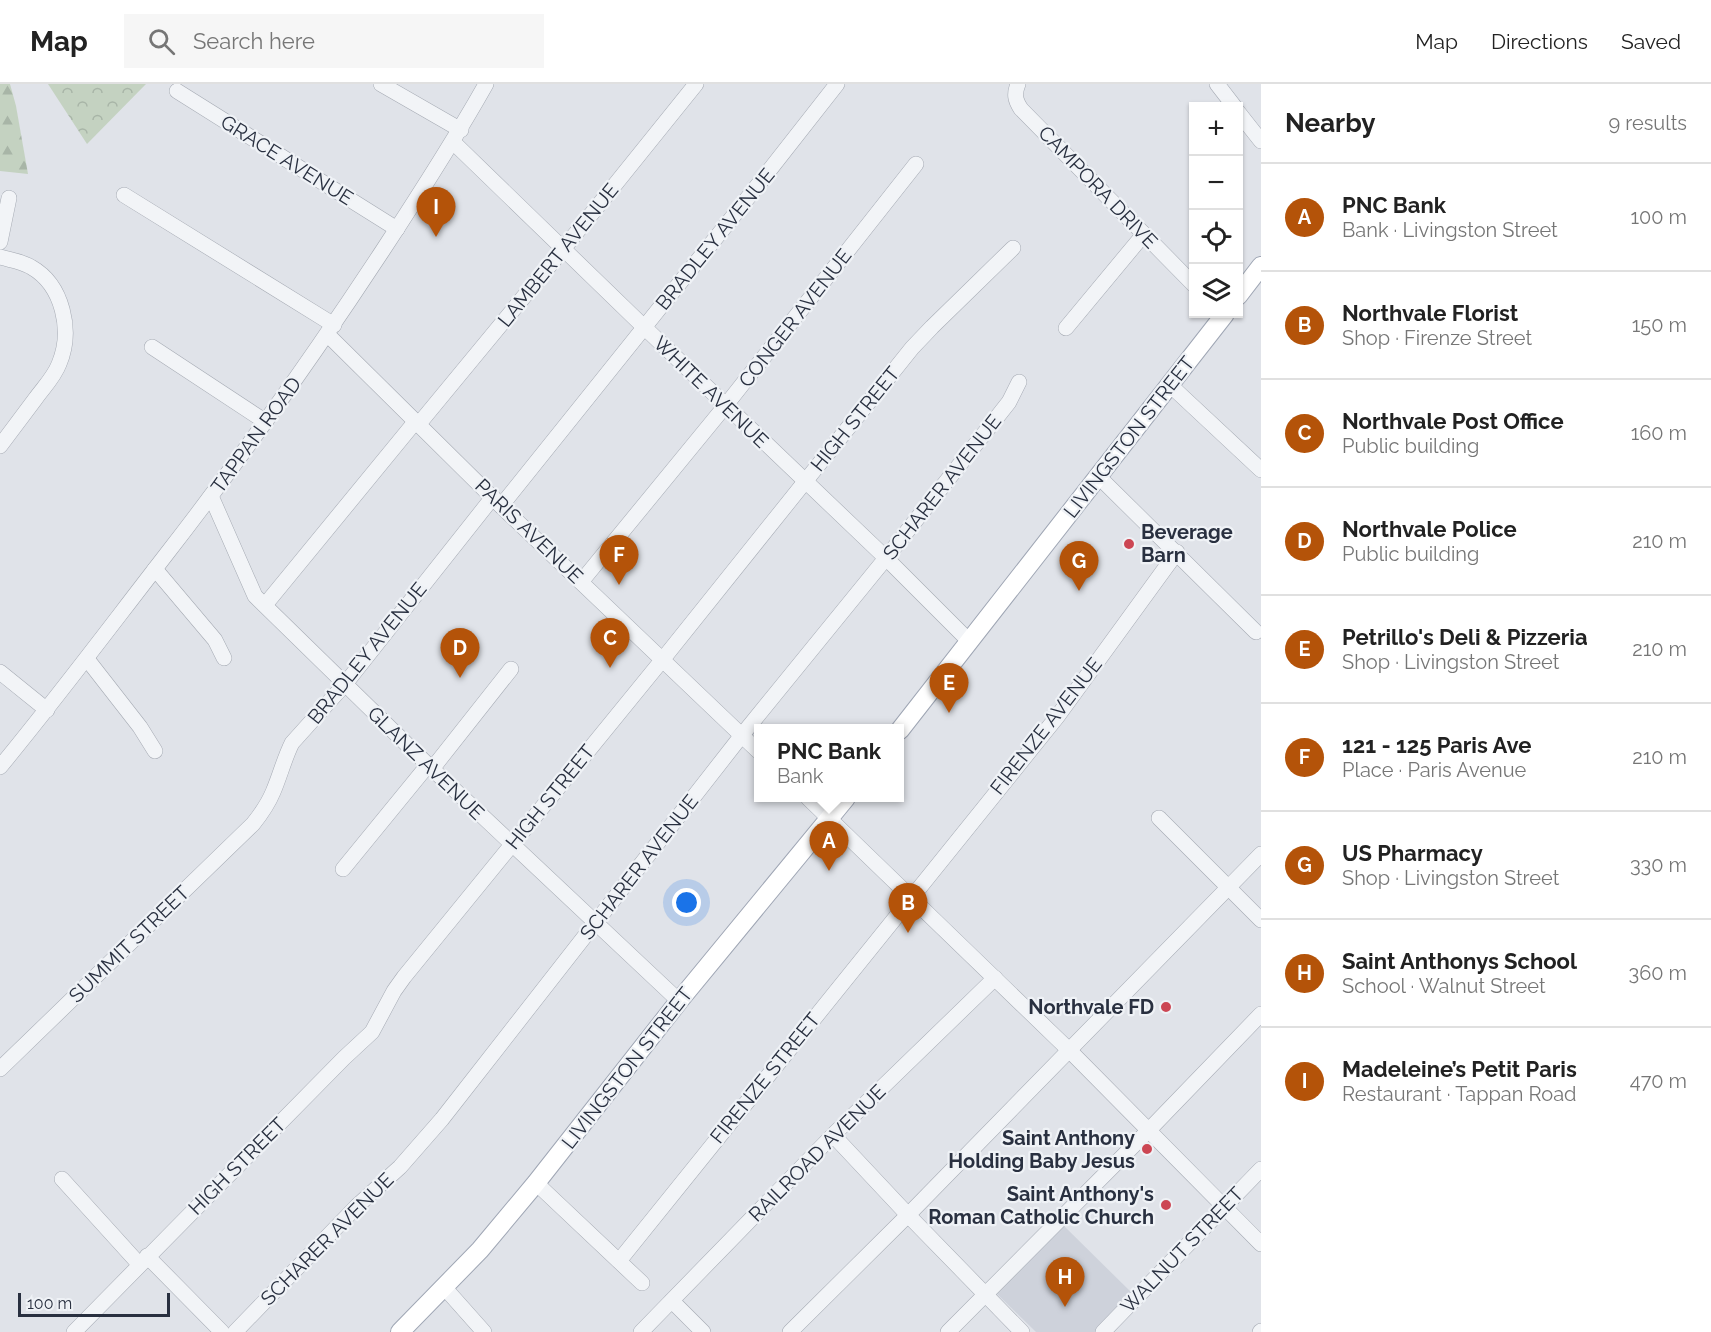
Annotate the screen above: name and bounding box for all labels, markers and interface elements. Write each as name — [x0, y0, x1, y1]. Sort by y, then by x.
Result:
search box — [124, 14, 544, 68]
text: Map — [30, 25, 88, 58]
icon: search — [145, 25, 178, 58]
text: Search here — [193, 28, 315, 54]
text: Map — [1415, 29, 1458, 54]
text: Directions — [1491, 29, 1588, 54]
text: Saved — [1621, 29, 1681, 54]
map controls — [1189, 102, 1243, 318]
button: + — [1189, 102, 1243, 156]
text: Nearby — [1285, 108, 1375, 138]
street label: GRACE AVENUE — [216, 110, 358, 210]
text: 9 results — [1608, 111, 1687, 135]
street label: CAMPORA DRIVE — [1033, 121, 1163, 253]
button: − — [1189, 156, 1243, 210]
street label: BRADLEY AVENUE — [650, 163, 780, 315]
street label: LAMBERT AVENUE — [493, 178, 623, 332]
pin: I — [416, 188, 456, 237]
text: PNC Bank — [1342, 192, 1446, 218]
text: A — [1298, 205, 1311, 229]
text: 100 m — [1630, 205, 1687, 229]
button: locate — [1189, 210, 1243, 264]
text: Bank · Livingston Street — [1342, 218, 1558, 242]
street label: CONGER AVENUE — [734, 244, 856, 392]
button: layers — [1189, 264, 1243, 318]
text: Northvale Florist — [1342, 300, 1518, 326]
text: B — [1298, 313, 1311, 337]
text: 150 m — [1632, 313, 1687, 337]
text: Shop · Firenze Street — [1342, 326, 1532, 350]
street label: WHITE AVENUE — [649, 331, 773, 453]
street label: LIVINGSTON STREET — [1059, 352, 1199, 522]
street label: HIGH STREET — [805, 362, 905, 476]
street label: TAPPAN ROAD — [206, 372, 306, 498]
text: Northvale Post Office — [1342, 408, 1564, 434]
street label: SCHARER AVENUE — [878, 410, 1006, 564]
text: C — [1298, 421, 1311, 445]
text: 160 m — [1631, 421, 1687, 445]
text: Public building — [1342, 434, 1479, 458]
street label: PARIS AVENUE — [470, 474, 588, 588]
text: Northvale Police — [1342, 516, 1517, 542]
place label: Beverage Barn — [1141, 520, 1233, 567]
text: D — [1297, 529, 1312, 553]
text: 210 m — [1632, 529, 1687, 553]
pin: F — [600, 536, 638, 585]
marker: Beverage Barn — [1122, 537, 1136, 551]
pin: G — [1060, 542, 1098, 591]
text: Public building — [1342, 542, 1479, 566]
street label: BRADLEY AVENUE — [302, 577, 432, 729]
pin: C — [590, 618, 630, 668]
text: Petrillo's Deli & Pizzeria — [1342, 624, 1588, 650]
pin: D — [440, 628, 480, 678]
text: E — [1298, 637, 1311, 661]
text: 210 m — [1632, 637, 1687, 661]
text: Shop · Livingston Street — [1342, 650, 1559, 674]
street label: FIRENZE AVENUE — [985, 653, 1107, 799]
pin: E — [930, 664, 968, 713]
street label: GLANZ AVENUE — [363, 701, 489, 825]
popup — [754, 724, 904, 802]
text: 121 - 125 Paris Ave — [1342, 732, 1531, 758]
text: PNC Bank — [777, 738, 881, 764]
street label: HIGH STREET — [500, 740, 600, 854]
text: F — [1299, 745, 1310, 769]
text: 210 m — [1632, 745, 1687, 769]
text: Place · Paris Avenue — [1342, 758, 1526, 782]
text: Bank — [777, 764, 823, 788]
street label: SCHARER AVENUE — [575, 790, 703, 944]
pin: A — [810, 822, 848, 871]
text: US Pharmacy — [1342, 840, 1483, 866]
text: G — [1297, 853, 1312, 877]
text: 330 m — [1630, 853, 1687, 877]
text: Shop · Livingston Street — [1342, 866, 1559, 890]
street label: SUMMIT STREET — [64, 881, 194, 1007]
pin: B — [888, 884, 928, 933]
your location — [672, 888, 701, 917]
text: Saint Anthonys School — [1342, 948, 1577, 974]
text: H — [1297, 961, 1312, 985]
text: 360 m — [1629, 961, 1687, 985]
text: School · Walnut Street — [1342, 974, 1546, 998]
street label: LIVINGSTON STREET — [557, 983, 697, 1153]
place label: Northvale FD — [1028, 995, 1154, 1019]
marker: Northvale FD — [1159, 1000, 1173, 1014]
street label: FIRENZE STREET — [705, 1008, 825, 1148]
text: Madeleine’s Petit Paris — [1342, 1056, 1577, 1082]
text: I — [1302, 1069, 1307, 1093]
text: 470 m — [1630, 1069, 1687, 1093]
street label: RAILROAD AVENUE — [744, 1080, 890, 1226]
text: Restaurant · Tappan Road — [1342, 1082, 1576, 1106]
street label: HIGH STREET — [183, 1112, 291, 1220]
place label: Saint Anthony Holding Baby Jesus — [948, 1126, 1135, 1173]
marker: Saint Anthony Holding Baby Jesus — [1140, 1142, 1154, 1156]
street label: SCHARER AVENUE — [256, 1168, 398, 1310]
place label: Saint Anthony's Roman Catholic Church — [928, 1182, 1154, 1229]
street label: WALNUT STREET — [1116, 1182, 1248, 1318]
marker: Saint Anthony's Roman Catholic Church — [1159, 1198, 1173, 1212]
pin: H — [1046, 1258, 1084, 1307]
scale bar — [18, 1290, 170, 1318]
text: 100 m — [27, 1294, 72, 1313]

